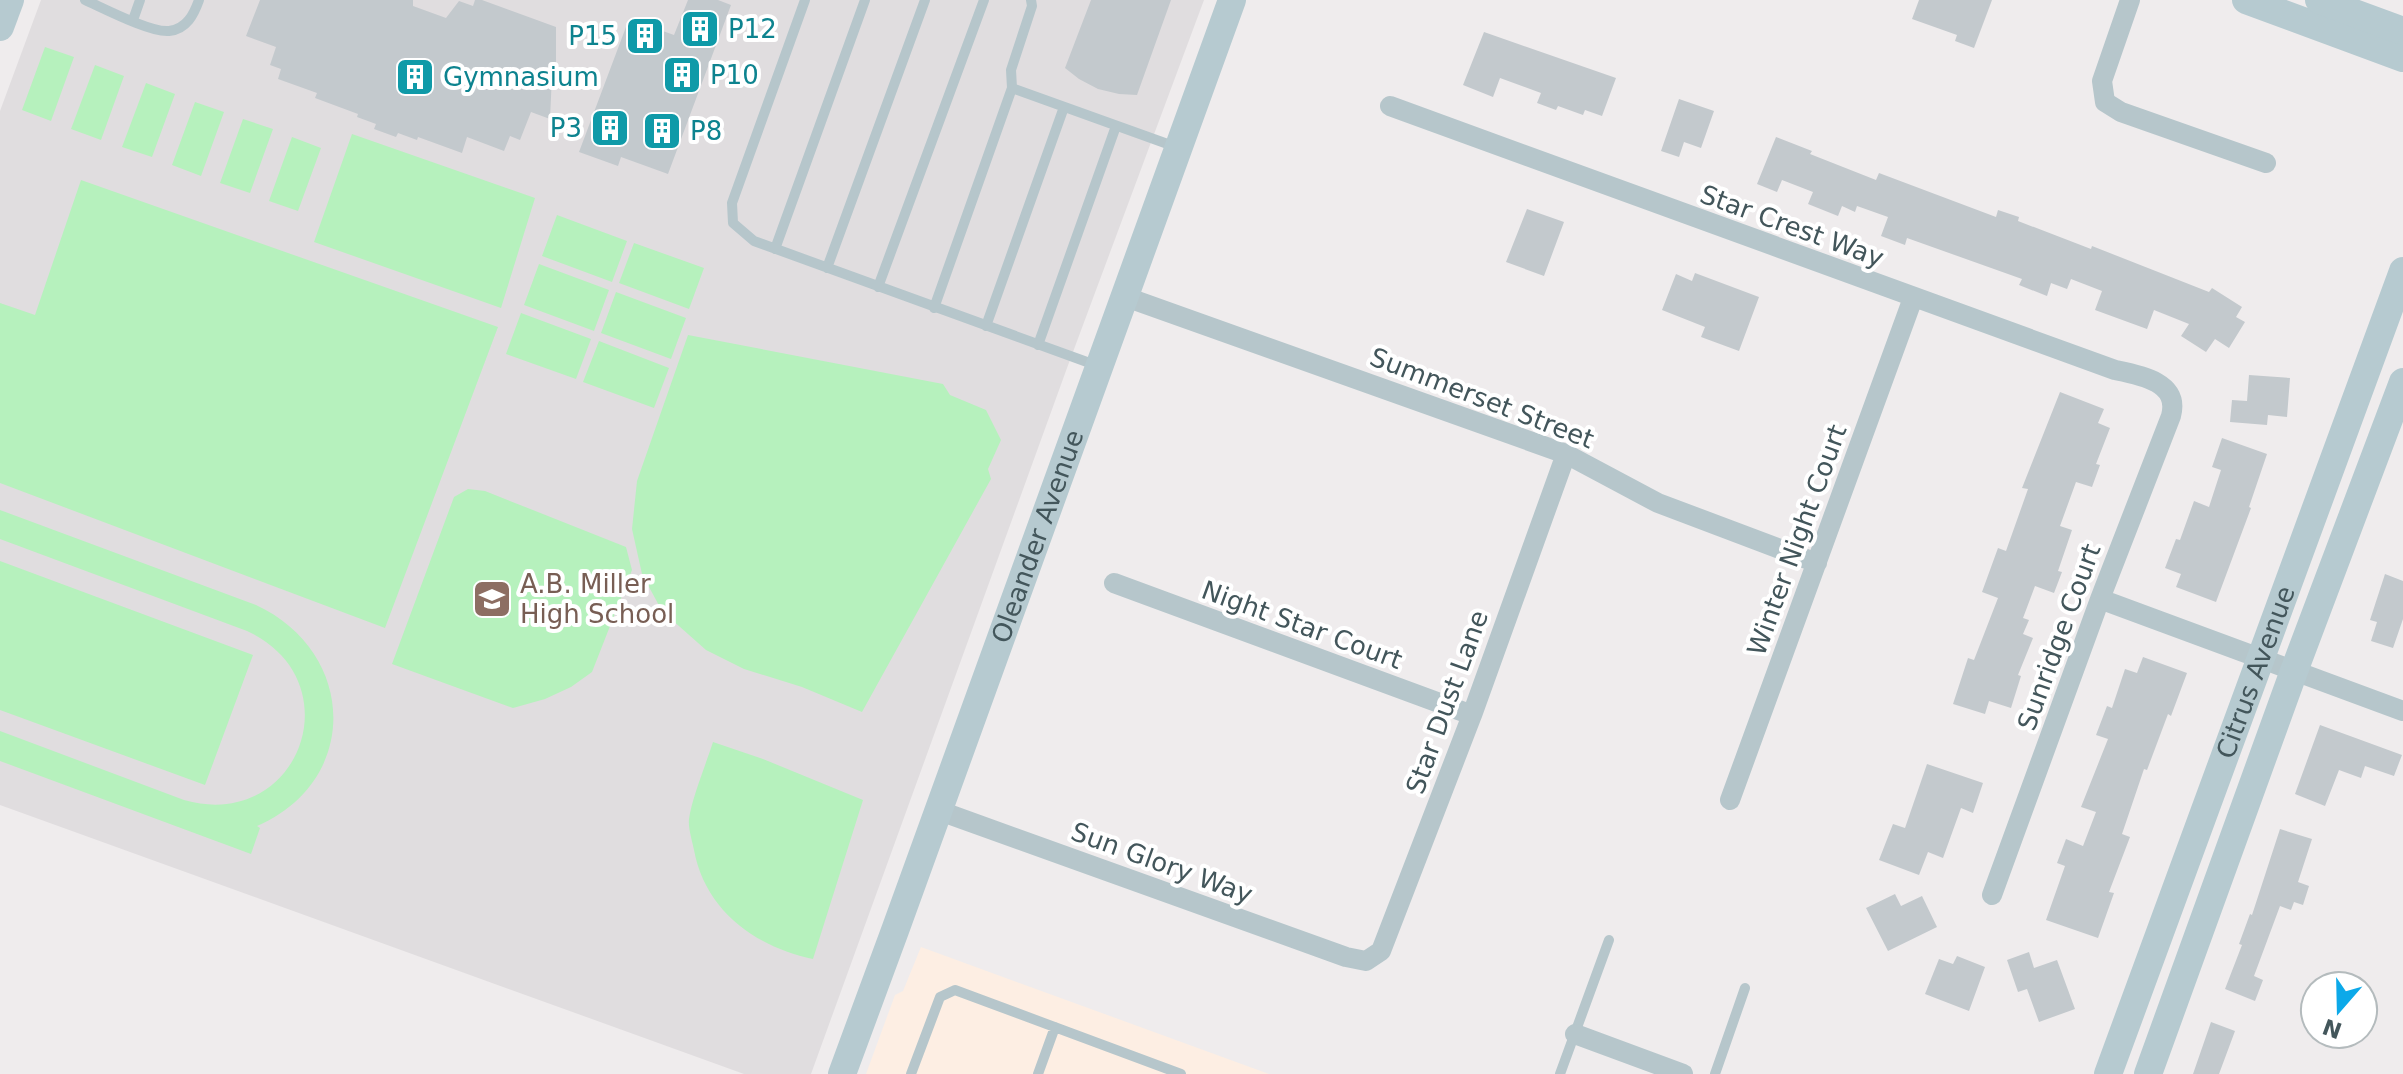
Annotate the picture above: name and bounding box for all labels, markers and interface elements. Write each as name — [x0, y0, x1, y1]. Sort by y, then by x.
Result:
building icon: P12 — [679, 8, 721, 50]
place label: P12 — [728, 14, 777, 44]
building icon: P15 — [624, 15, 666, 57]
place label: P15 — [568, 21, 617, 51]
building icon: P10 — [661, 54, 703, 96]
building icon: Gymnasium — [394, 56, 436, 98]
place label: P10 — [710, 60, 759, 90]
place label: Gymnasium — [443, 62, 599, 92]
building icon: P3 — [589, 107, 631, 149]
building icon: P8 — [641, 110, 683, 152]
place label: P3 — [550, 113, 582, 143]
place label: P8 — [690, 116, 722, 146]
street label: Star Crest Way — [1696, 179, 1888, 273]
street label: Summerset Street — [1366, 341, 1598, 455]
street label: Winter Night Court — [1741, 420, 1853, 660]
street label: Oleander Avenue — [986, 426, 1090, 647]
street label: Sunridge Court — [2011, 540, 2107, 734]
place label: A.B. Miller High School — [520, 569, 674, 629]
street label: Night Star Court — [1198, 575, 1406, 675]
school or university icon: A.B. Miller High School — [471, 578, 513, 620]
street label: Citrus Avenue — [2210, 582, 2301, 762]
street label: Star Dust Lane — [1400, 606, 1494, 798]
street label: Sun Glory Way — [1067, 816, 1257, 910]
north arrow — [2299, 970, 2379, 1050]
text: N — [2319, 1013, 2345, 1043]

